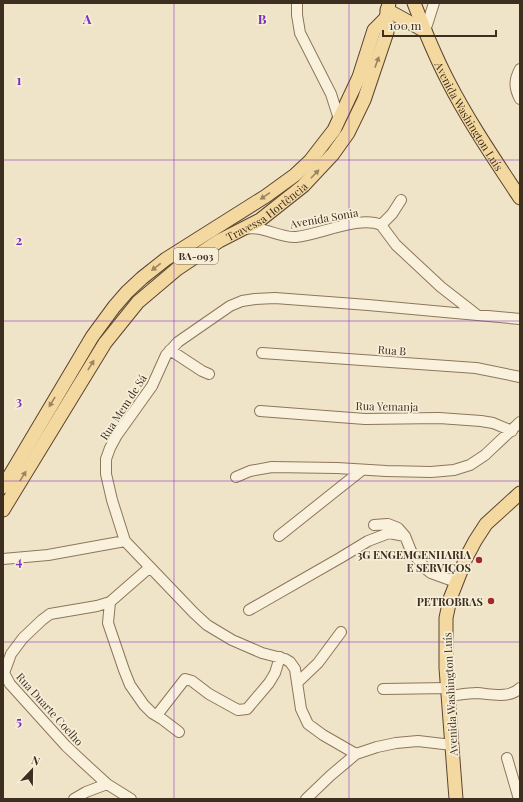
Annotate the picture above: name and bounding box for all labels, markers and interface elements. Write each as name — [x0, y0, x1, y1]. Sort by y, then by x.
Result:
text: A — [82, 10, 92, 27]
text: B — [258, 10, 267, 27]
scale bar — [383, 12, 496, 38]
text: 100 m — [389, 17, 422, 33]
one-way arrow — [375, 55, 381, 67]
street label: Avenida Washington Luís — [432, 58, 507, 173]
text: 1 — [17, 71, 22, 88]
one-way arrow — [310, 169, 320, 179]
street label: Travessa Hortência — [223, 178, 311, 244]
one-way arrow — [260, 192, 271, 200]
street label: Avenida Sonia — [288, 205, 360, 232]
text: 2 — [16, 231, 23, 248]
road number: BA-093 — [174, 248, 218, 264]
one-way arrow — [151, 262, 162, 271]
street label: Rua B — [377, 342, 407, 358]
one-way arrow — [87, 360, 95, 370]
street label: Rua Mem de Sá — [96, 371, 150, 443]
text: 3 — [16, 392, 22, 409]
one-way arrow — [49, 396, 56, 408]
street label: Rua Yemanja — [355, 398, 419, 414]
one-way arrow — [19, 471, 27, 481]
place label: 3G ENGEMGENHARIA E SERVIÇOS — [357, 547, 472, 575]
text: 4 — [16, 552, 23, 569]
marker: 3G ENGEMGENHARIA E SERVIÇOS — [474, 555, 484, 565]
place label: PETROBRAS — [417, 594, 483, 609]
marker: PETROBRAS — [486, 596, 496, 606]
street label: Avenida Washington Luís — [439, 632, 461, 757]
street label: Rua Duarte Coelho — [13, 669, 87, 749]
text: 5 — [16, 712, 22, 729]
north arrow — [12, 750, 52, 790]
text: N — [29, 752, 42, 769]

